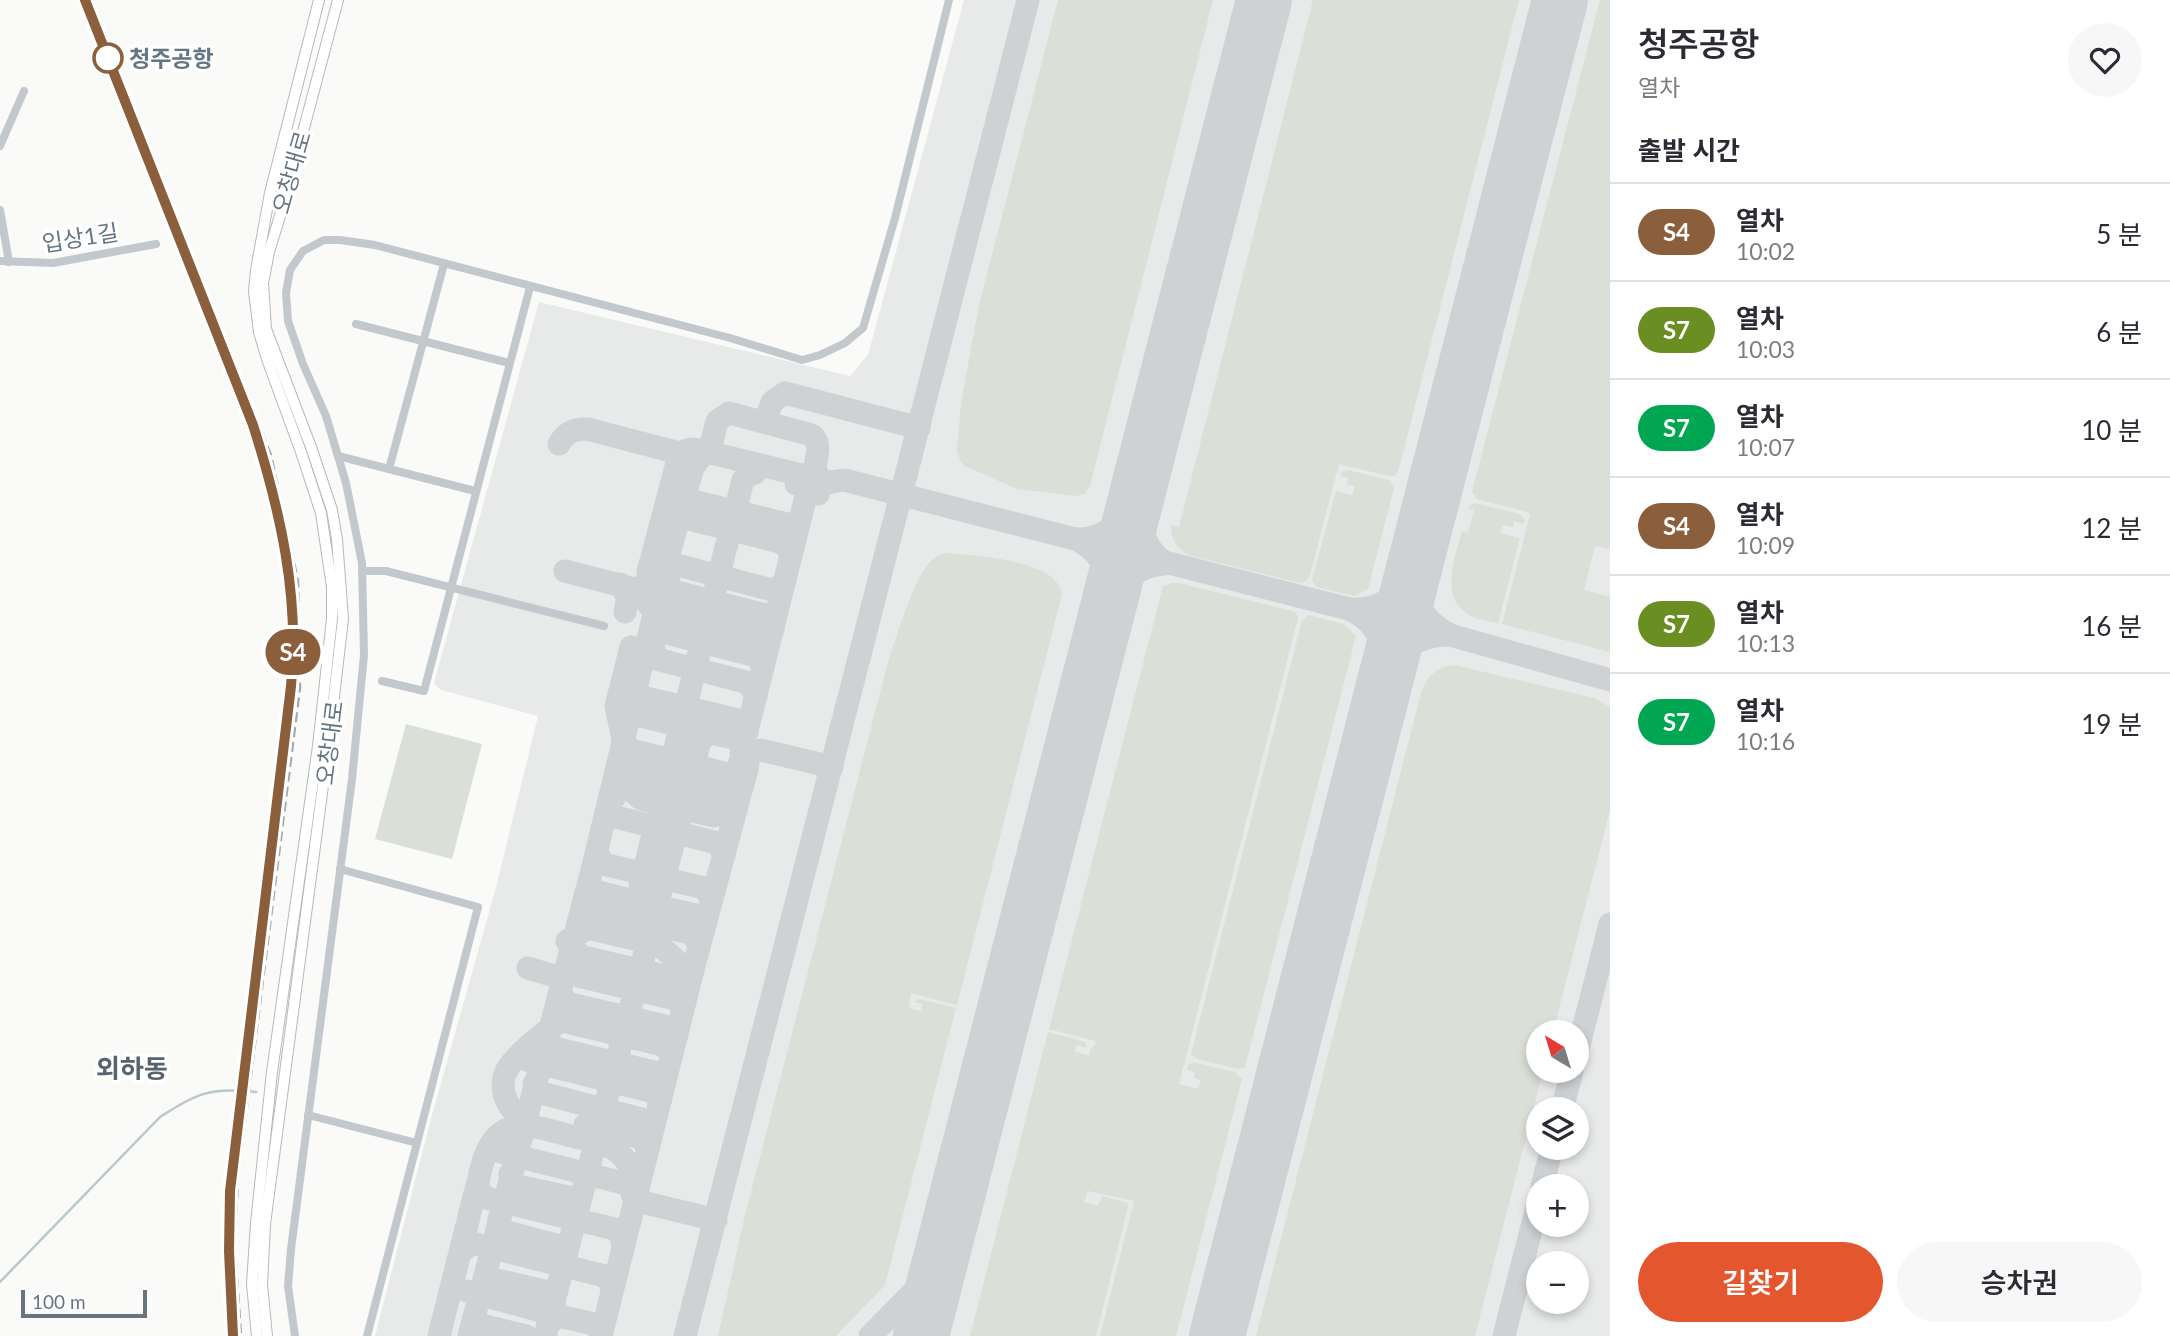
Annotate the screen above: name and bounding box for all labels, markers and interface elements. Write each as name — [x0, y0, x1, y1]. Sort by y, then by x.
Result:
text: 청주공항 — [1638, 23, 1759, 63]
button: heart — [2068, 23, 2142, 97]
marker: 청주공항 — [93, 43, 123, 73]
place label: 청주공항 — [129, 44, 214, 72]
text: 열차 — [1638, 73, 1680, 101]
street label: 오창대로 — [266, 127, 316, 217]
text: 출발 시간 — [1638, 134, 1740, 166]
text: 열차 — [1736, 204, 1784, 236]
street label: 입상1길 — [40, 217, 120, 257]
text: S4 — [1663, 217, 1690, 246]
text: 5 분 — [2096, 218, 2142, 250]
text: 10:02 — [1736, 237, 1795, 265]
text: 열차 — [1736, 302, 1784, 334]
text: S7 — [1663, 315, 1690, 344]
text: 6 분 — [2096, 316, 2142, 348]
text: 10:03 — [1736, 335, 1795, 363]
text: 열차 — [1736, 400, 1784, 432]
text: S7 — [1663, 413, 1690, 442]
text: 10 분 — [2081, 414, 2142, 446]
text: 10:07 — [1736, 433, 1795, 461]
text: 열차 — [1736, 498, 1784, 530]
text: S4 — [1663, 511, 1690, 540]
text: 12 분 — [2081, 512, 2142, 544]
text: 10:09 — [1736, 531, 1795, 559]
text: 열차 — [1736, 596, 1784, 628]
text: S7 — [1663, 609, 1690, 638]
text: 16 분 — [2081, 610, 2142, 642]
line badge: S4 — [262, 629, 324, 675]
text: 10:13 — [1736, 629, 1795, 657]
text: S4 — [279, 637, 307, 666]
text: 열차 — [1736, 694, 1784, 726]
street label: 오창대로 — [310, 699, 348, 787]
text: S7 — [1663, 707, 1690, 736]
text: 19 분 — [2081, 708, 2142, 740]
text: 10:16 — [1736, 727, 1795, 755]
north arrow — [1526, 1020, 1589, 1083]
map controls — [1526, 1020, 1589, 1314]
district label: 외하동 — [96, 1052, 168, 1084]
button: layers — [1526, 1097, 1589, 1160]
button: + — [1526, 1174, 1589, 1237]
button: 길찾기 — [1638, 1242, 1883, 1322]
button: 승차권 — [1897, 1242, 2142, 1322]
button: − — [1526, 1251, 1589, 1314]
scale bar — [21, 1287, 147, 1319]
text: 100 m — [32, 1290, 86, 1313]

